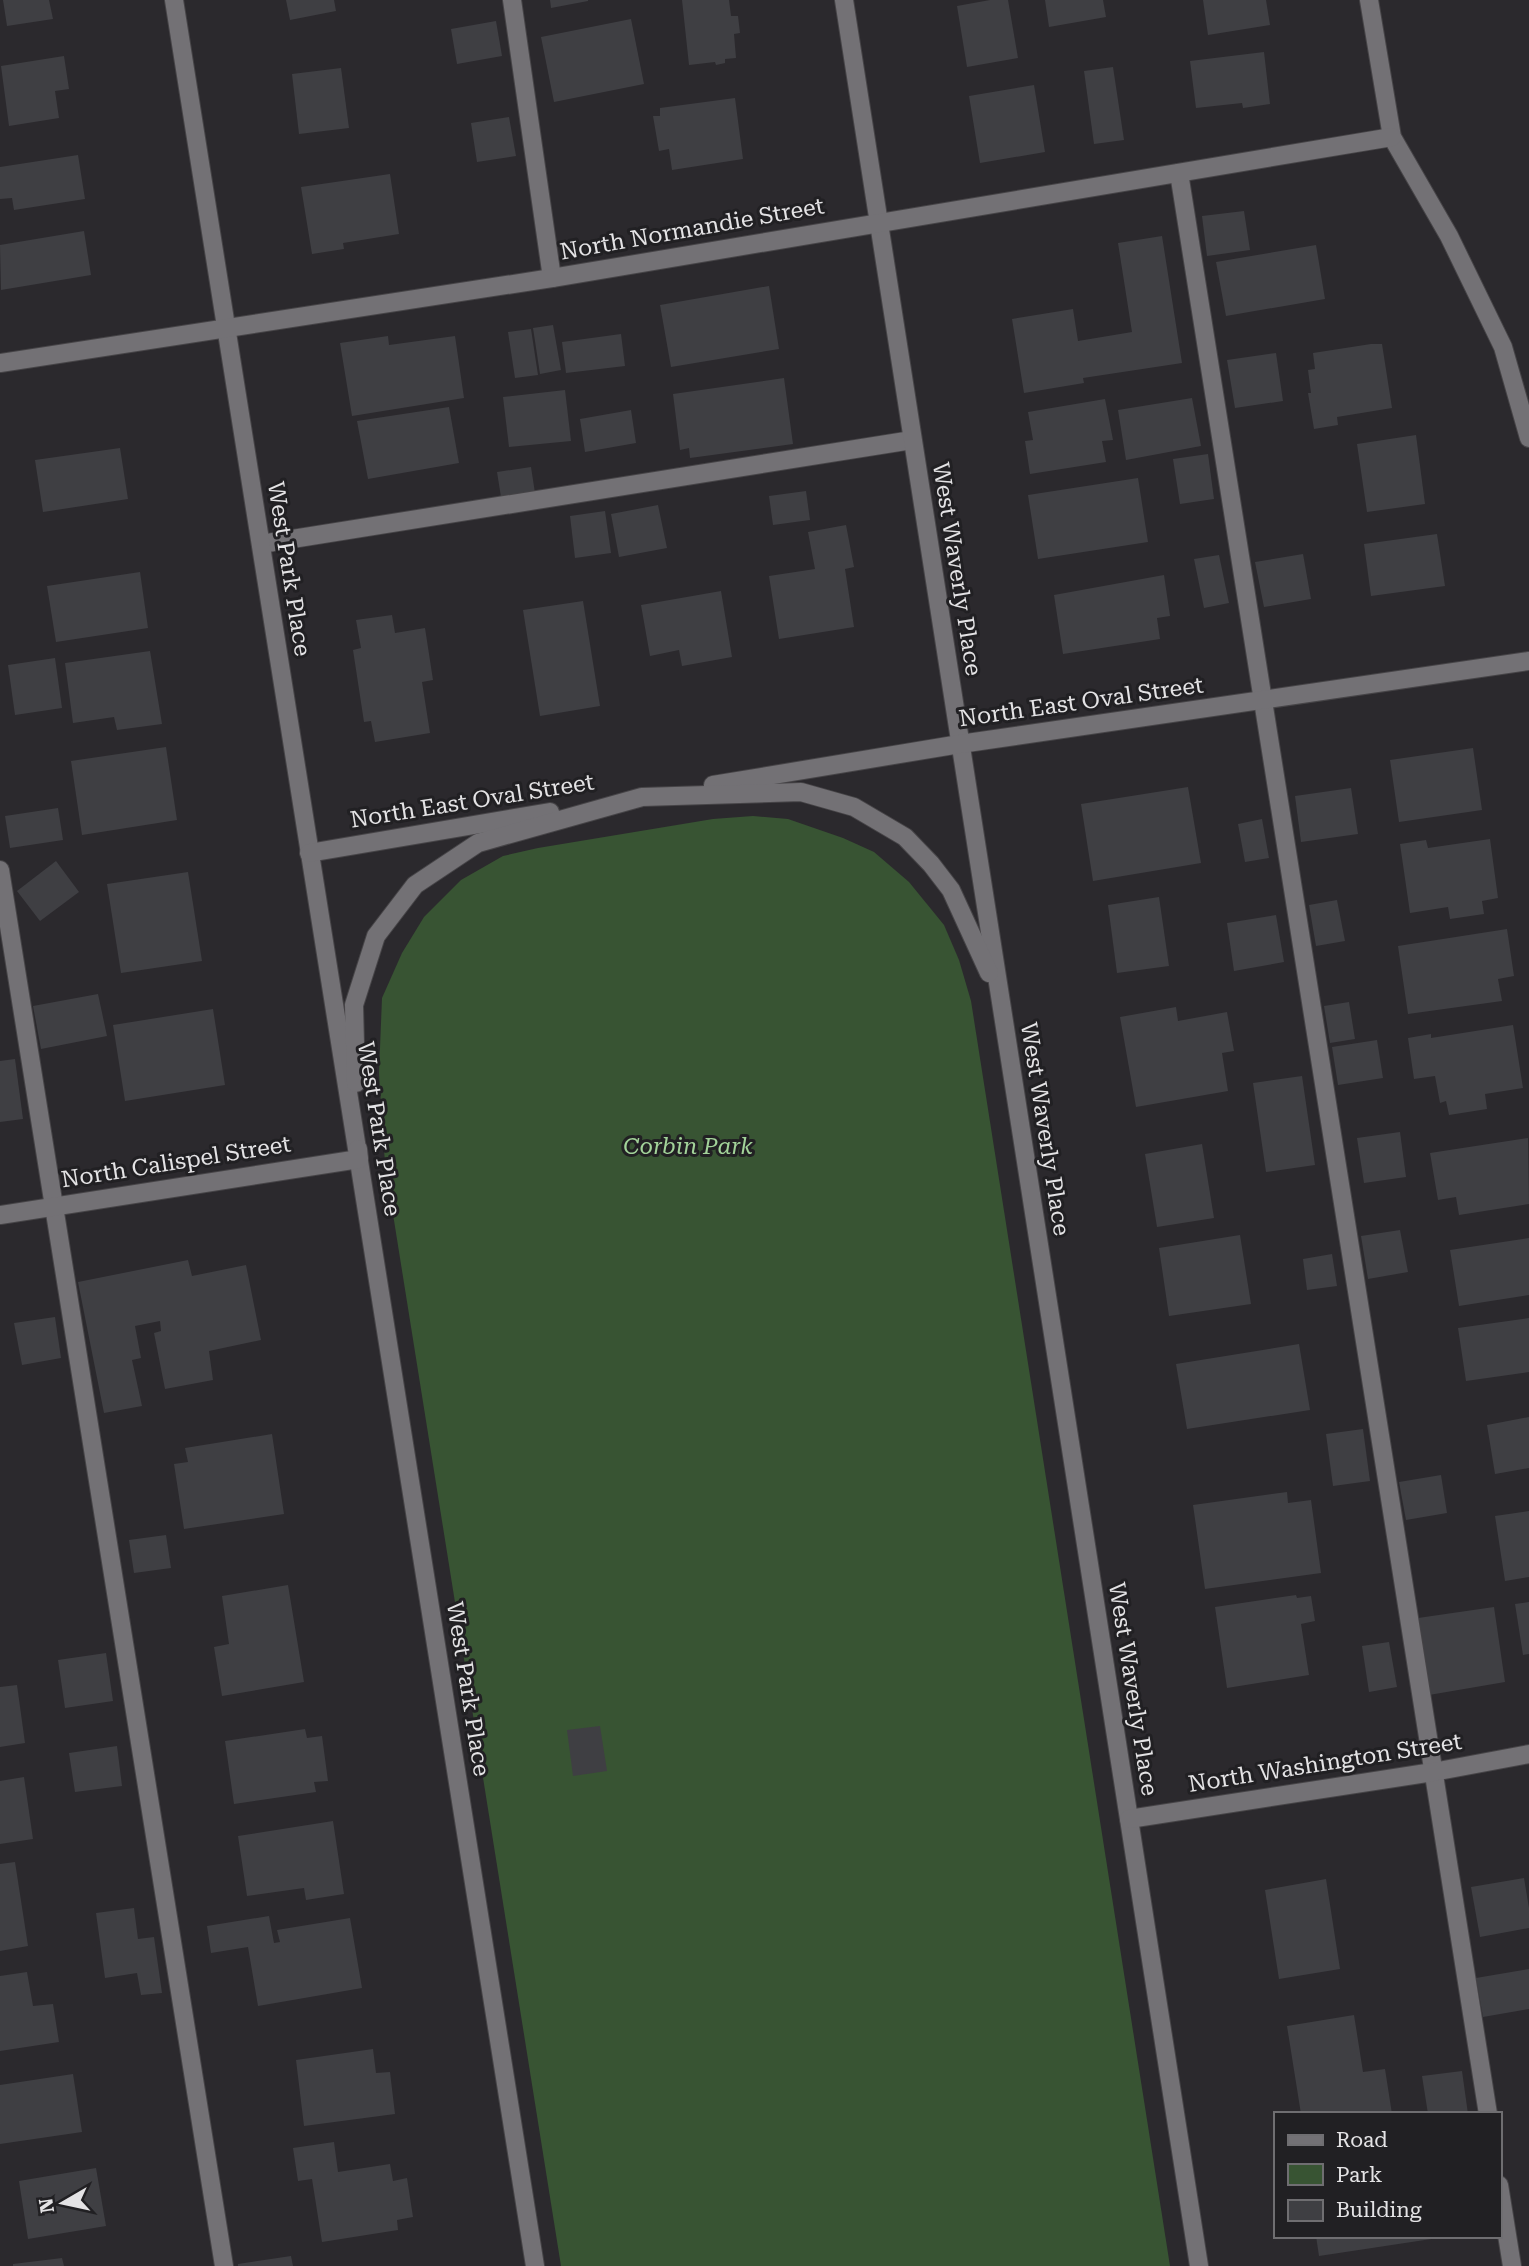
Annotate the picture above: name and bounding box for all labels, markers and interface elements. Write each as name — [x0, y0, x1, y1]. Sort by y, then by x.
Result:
street label: North Normandie Street — [558, 192, 827, 266]
street label: West Waverly Place — [927, 460, 987, 678]
street label: West Park Place — [262, 480, 316, 658]
street label: North East Oval Street — [957, 671, 1205, 733]
street label: North East Oval Street — [348, 768, 596, 834]
street label: West Waverly Place — [1015, 1020, 1075, 1238]
street label: West Park Place — [352, 1040, 406, 1218]
street label: North Calispel Street — [59, 1130, 293, 1193]
park label: Corbin Park — [623, 1133, 753, 1160]
street label: West Waverly Place — [1103, 1580, 1163, 1798]
street label: West Park Place — [441, 1600, 495, 1778]
street label: North Washington Street — [1186, 1728, 1464, 1798]
legend — [1274, 2112, 1501, 2238]
text: Road — [1336, 2128, 1388, 2152]
text: Park — [1336, 2163, 1382, 2187]
north arrow — [28, 2168, 98, 2238]
text: N — [34, 2196, 59, 2215]
text: Building — [1336, 2198, 1422, 2222]

